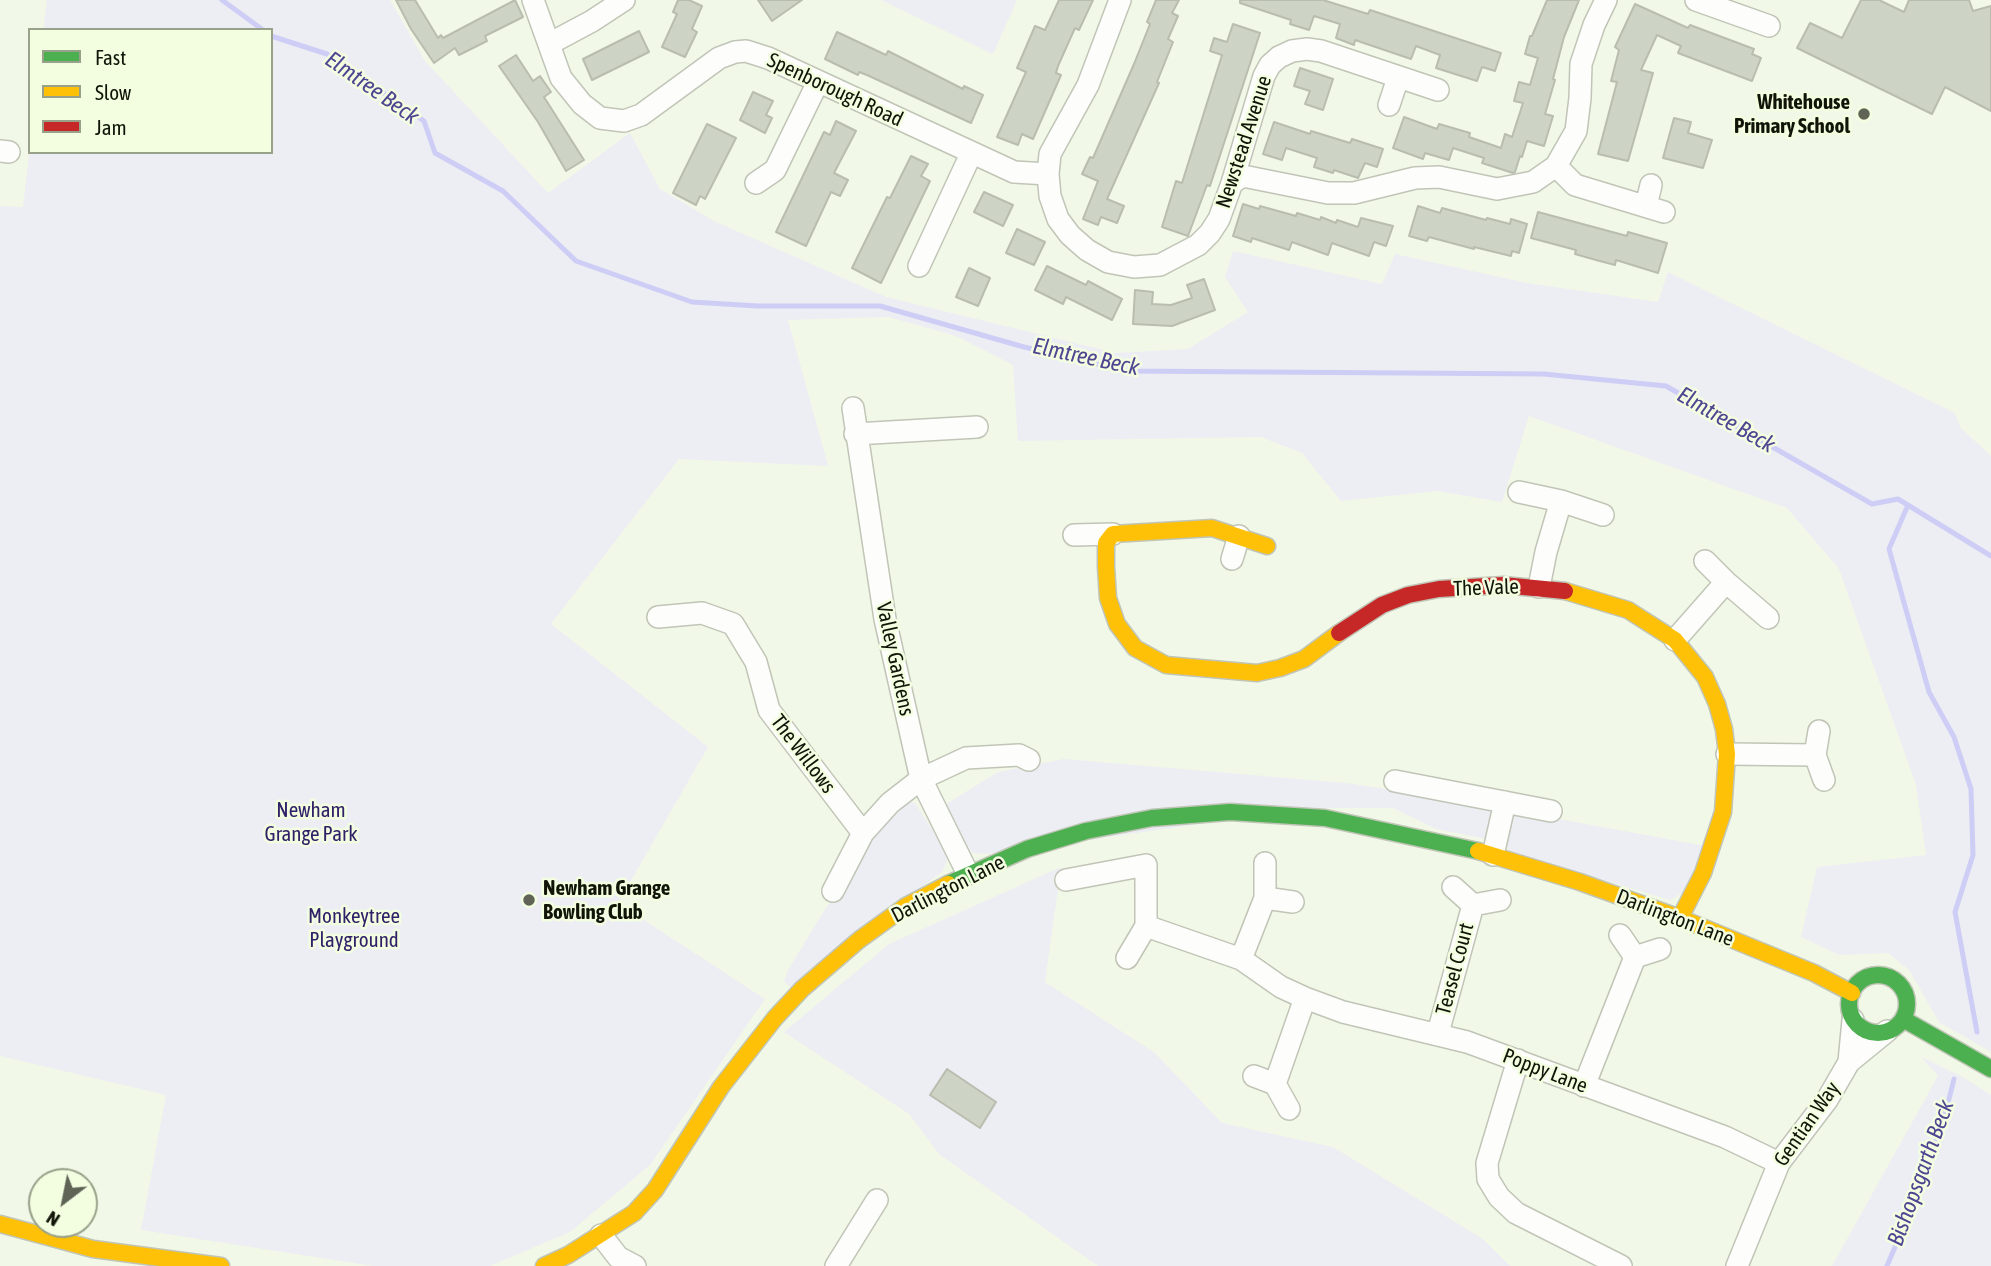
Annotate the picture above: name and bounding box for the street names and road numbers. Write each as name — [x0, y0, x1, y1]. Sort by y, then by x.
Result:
street label: Spenborough Road — [763, 48, 907, 132]
street label: Newstead Avenue — [1211, 73, 1277, 211]
street label: The Vale — [1453, 574, 1519, 602]
street label: Valley Gardens — [871, 600, 919, 718]
street label: The Willows — [765, 710, 841, 798]
street label: Darlington Lane — [887, 850, 1009, 928]
street label: Darlington Lane — [1613, 884, 1737, 952]
street label: Teasel Court — [1431, 920, 1479, 1018]
street label: Poppy Lane — [1499, 1043, 1591, 1099]
street label: Gentian Way — [1769, 1077, 1845, 1171]

